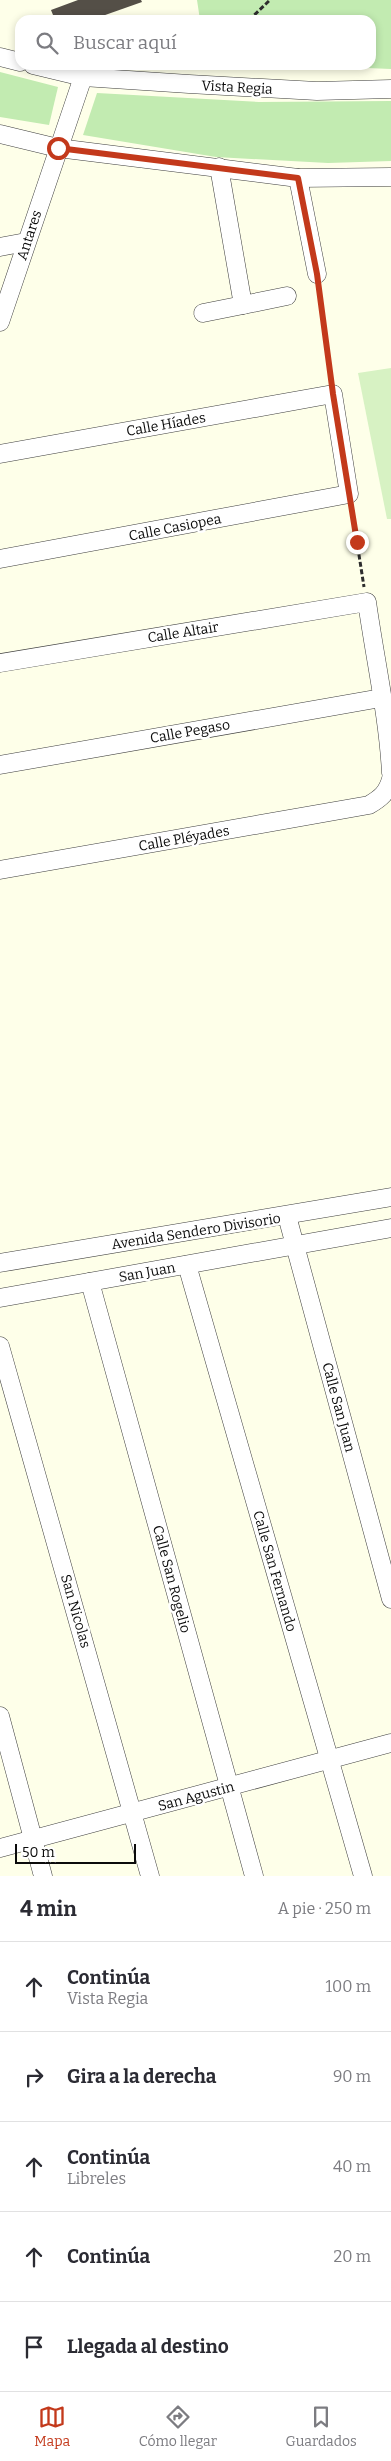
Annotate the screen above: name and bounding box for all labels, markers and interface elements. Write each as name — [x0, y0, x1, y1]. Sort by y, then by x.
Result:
search box — [15, 15, 376, 70]
icon: search — [33, 29, 61, 57]
text: Buscar aquí — [73, 31, 177, 54]
street label: Vista Regia — [201, 77, 273, 98]
route start — [47, 137, 70, 160]
street label: Antares — [13, 208, 45, 262]
street label: Calle Híades — [125, 409, 207, 440]
street label: Calle Casiopea — [127, 510, 223, 545]
route end — [346, 531, 369, 554]
street label: Calle Altair — [146, 618, 220, 646]
street label: Calle Pegaso — [149, 716, 231, 747]
street label: Calle Pléyades — [137, 822, 231, 855]
street label: Avenida Sendero Divisorio — [110, 1210, 282, 1253]
street label: San Juan — [118, 1259, 177, 1286]
street label: Calle San Juan — [318, 1361, 359, 1454]
street label: Calle San Fernando — [249, 1509, 300, 1634]
street label: Calle San Rogelio — [149, 1523, 194, 1635]
street label: San Nicolas — [57, 1572, 94, 1650]
street label: San Agustin — [156, 1778, 236, 1815]
scale bar — [15, 1841, 136, 1864]
text: 50 m — [22, 1844, 55, 1861]
text: 4 min — [20, 1896, 77, 1922]
text: A pie · 250 m — [278, 1899, 371, 1918]
text: Continúa — [67, 1966, 150, 1989]
icon: ahead — [20, 1973, 48, 2001]
text: 100 m — [326, 1977, 371, 1996]
text: Vista Regia — [67, 1989, 148, 2008]
icon: right — [20, 2063, 48, 2091]
text: Gira a la derecha — [67, 2065, 216, 2088]
text: 90 m — [333, 2067, 371, 2086]
text: Continúa — [67, 2146, 150, 2169]
icon: ahead — [20, 2153, 48, 2181]
text: 40 m — [333, 2157, 371, 2176]
text: Libreles — [67, 2169, 126, 2188]
icon: ahead — [20, 2243, 48, 2271]
text: Continúa — [67, 2245, 150, 2268]
text: 20 m — [334, 2247, 371, 2266]
icon: arrive — [20, 2333, 48, 2361]
text: Llegada al destino — [67, 2335, 229, 2358]
tab: Mapa — [34, 2403, 70, 2450]
tab: Cómo llegar — [139, 2403, 217, 2450]
tab: Guardados — [286, 2403, 357, 2450]

